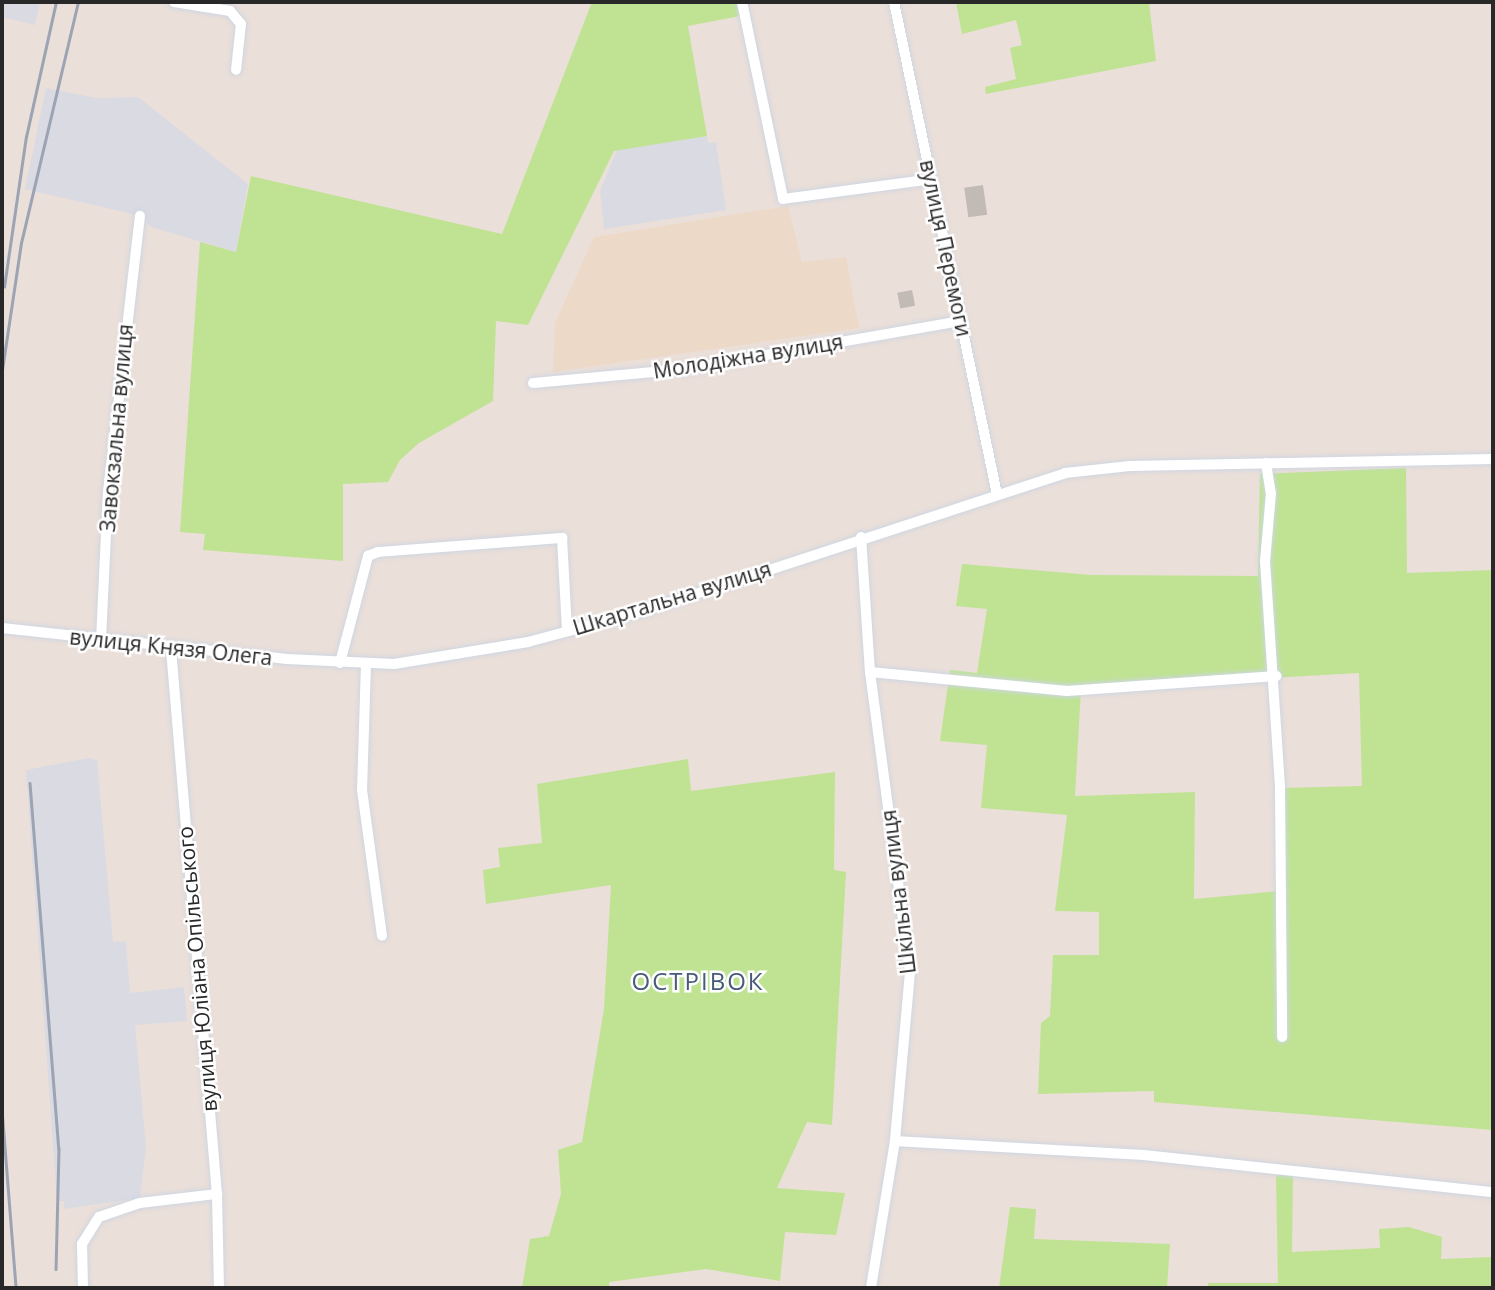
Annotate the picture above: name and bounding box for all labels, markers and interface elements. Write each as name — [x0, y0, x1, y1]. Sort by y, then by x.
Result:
street label: вулиця Перемоги — [915, 157, 977, 339]
street label: Завокзальна вулиця — [94, 323, 138, 533]
street label: Молодіжна вулиця — [651, 329, 845, 383]
street label: Шкартальна вулиця — [570, 556, 774, 640]
street label: вулиця Князя Олега — [68, 624, 274, 670]
street label: Шкільна вулиця — [875, 808, 921, 976]
street label: вулиця Юліана Опільського — [172, 825, 222, 1113]
district label: ОСТРІВОК — [633, 967, 763, 995]

